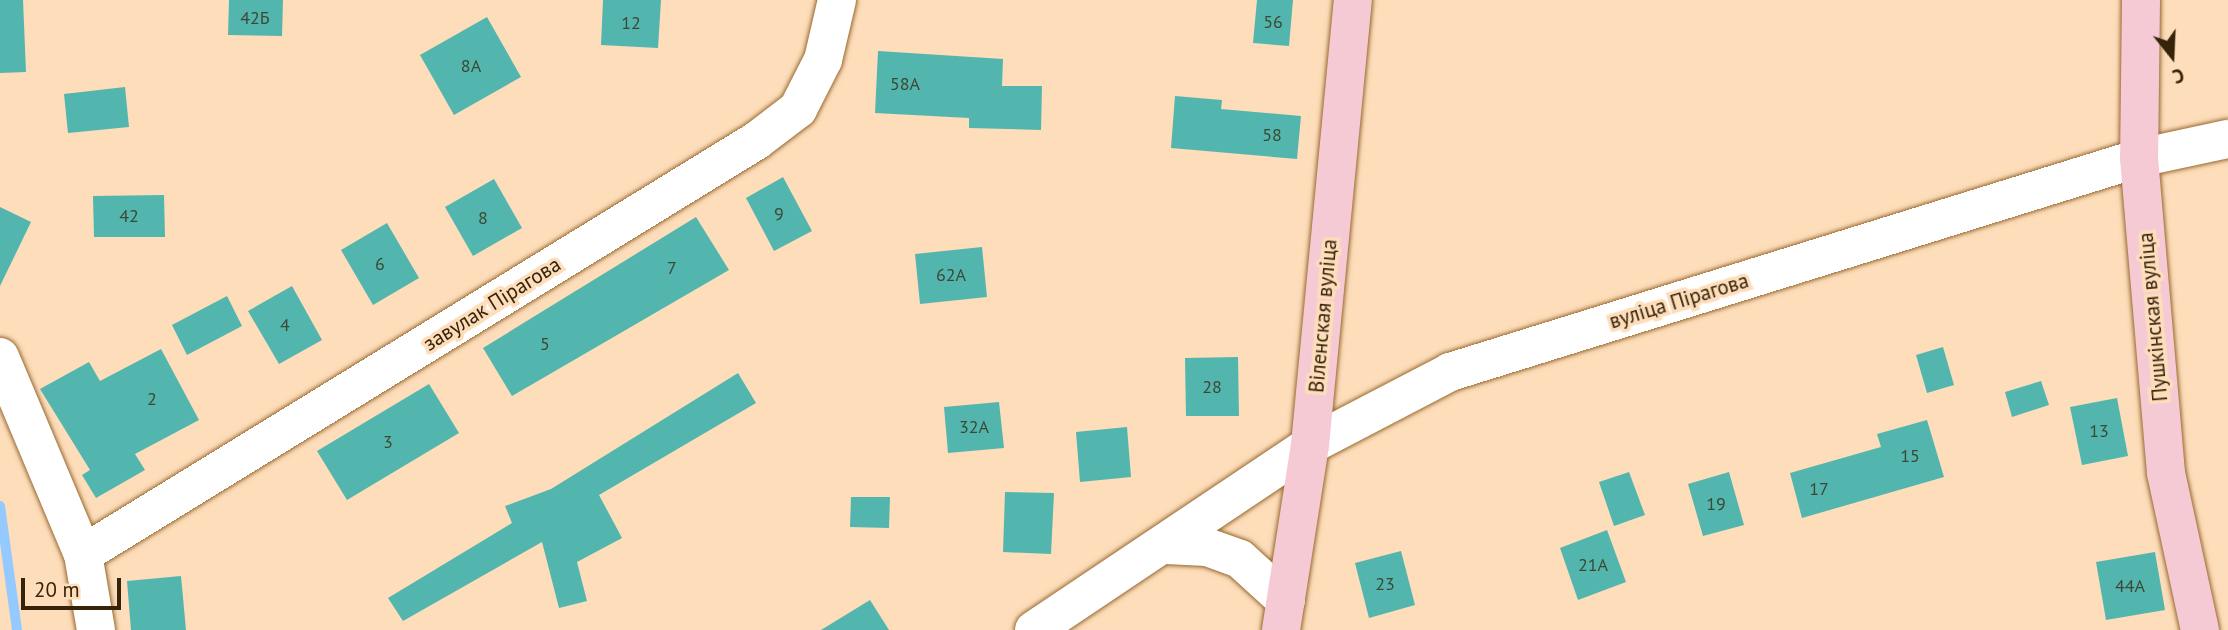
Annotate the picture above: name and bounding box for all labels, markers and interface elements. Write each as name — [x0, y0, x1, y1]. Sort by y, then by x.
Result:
house number: 42Б — [240, 7, 270, 29]
house number: 56 — [1263, 11, 1283, 33]
house number: 12 — [621, 12, 641, 34]
north arrow — [2137, 21, 2207, 91]
house number: 8А — [461, 55, 481, 77]
text: С — [2170, 63, 2187, 89]
house number: 58А — [890, 73, 920, 95]
house number: 58 — [1262, 124, 1282, 146]
house number: 9 — [774, 203, 784, 225]
house number: 42 — [119, 205, 139, 227]
house number: 8 — [478, 207, 488, 229]
street label: Пушкінская вуліца — [2133, 231, 2173, 403]
street label: Віленская вуліца — [1304, 238, 1342, 394]
street label: завулак Пірагова — [419, 252, 565, 356]
house number: 6 — [375, 253, 385, 275]
house number: 7 — [667, 257, 677, 279]
house number: 62А — [936, 264, 966, 286]
street label: вуліца Пірагова — [1606, 268, 1752, 334]
house number: 4 — [280, 314, 290, 336]
house number: 5 — [540, 333, 550, 355]
house number: 28 — [1202, 376, 1222, 398]
house number: 2 — [147, 388, 157, 410]
house number: 32А — [959, 416, 989, 438]
house number: 13 — [2089, 420, 2109, 442]
house number: 3 — [383, 431, 393, 453]
house number: 15 — [1900, 445, 1920, 467]
house number: 17 — [1809, 478, 1829, 500]
house number: 19 — [1706, 493, 1726, 515]
house number: 21А — [1578, 554, 1608, 576]
scale bar — [24, 564, 124, 608]
house number: 23 — [1375, 573, 1395, 595]
house number: 44А — [2115, 575, 2145, 597]
text: 20 m — [34, 576, 80, 603]

